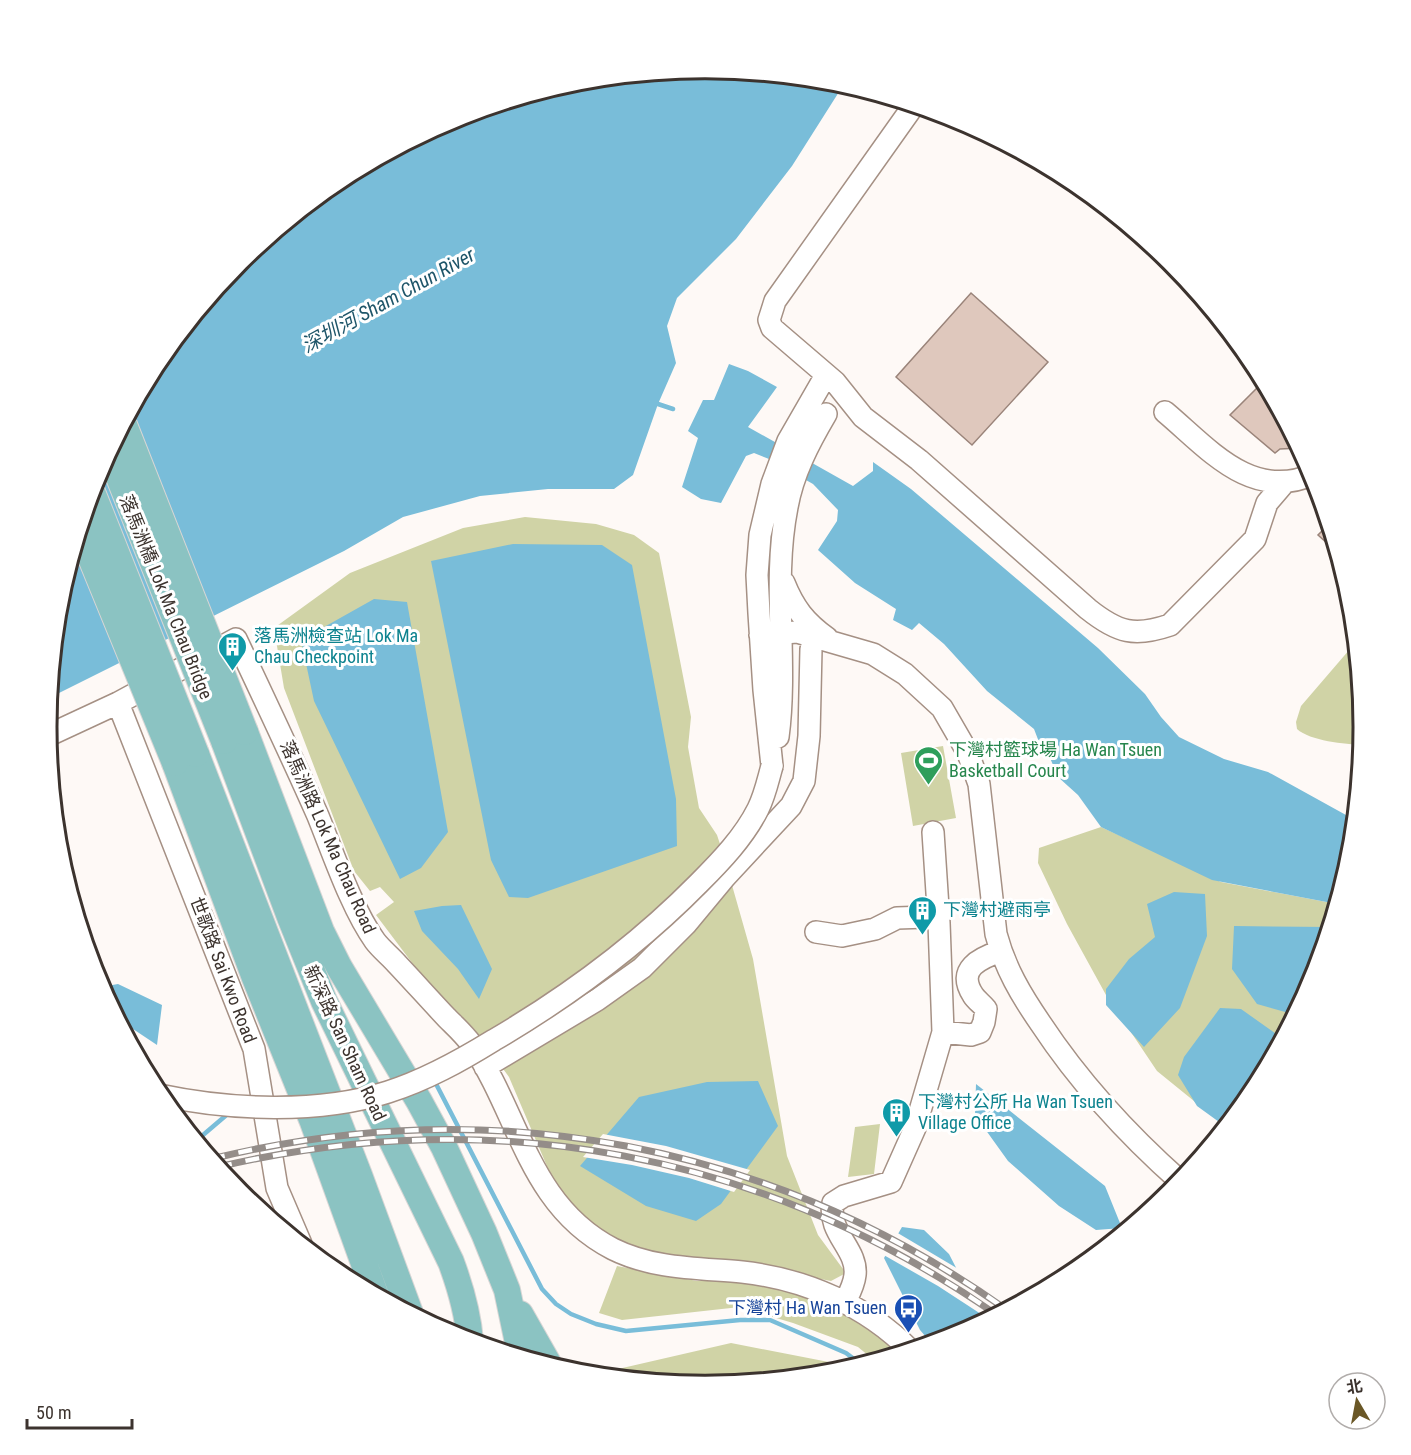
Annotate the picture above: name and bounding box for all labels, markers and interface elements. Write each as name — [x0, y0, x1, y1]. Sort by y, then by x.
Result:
water label: 深圳河 Sham Chun River — [297, 242, 480, 358]
street label: 落馬洲橋 Lok Ma Chau Bridge — [116, 492, 217, 702]
place label: 落馬洲檢查站 Lok Ma Chau Checkpoint — [254, 625, 418, 667]
building icon: 落馬洲檢查站 Lok Ma Chau Checkpoint — [217, 630, 249, 672]
street label: 落馬洲路 Lok Ma Chau Road — [276, 737, 381, 936]
place label: 下灣村籃球場 Ha Wan Tsuen Basketball Court — [949, 739, 1162, 781]
sports icon: 下灣村籃球場 Ha Wan Tsuen Basketball Court — [912, 744, 944, 786]
street label: 世歌路 Sai Kwo Road — [186, 894, 261, 1046]
building icon: 下灣村避雨亭 — [906, 894, 938, 936]
place label: 下灣村避雨亭 — [943, 899, 1051, 920]
street label: 新深路 San Sham Road — [300, 962, 391, 1124]
place label: 下灣村公所 Ha Wan Tsuen Village Office — [918, 1091, 1113, 1133]
building icon: 下灣村公所 Ha Wan Tsuen Village Office — [881, 1096, 913, 1138]
bus stop icon: 下灣村 Ha Wan Tsuen — [892, 1292, 924, 1334]
place label: 下灣村 Ha Wan Tsuen — [728, 1297, 887, 1318]
north arrow — [1327, 1371, 1387, 1431]
text: 北 — [1345, 1376, 1364, 1397]
scale bar — [27, 1392, 132, 1430]
text: 50 m — [36, 1402, 71, 1423]

